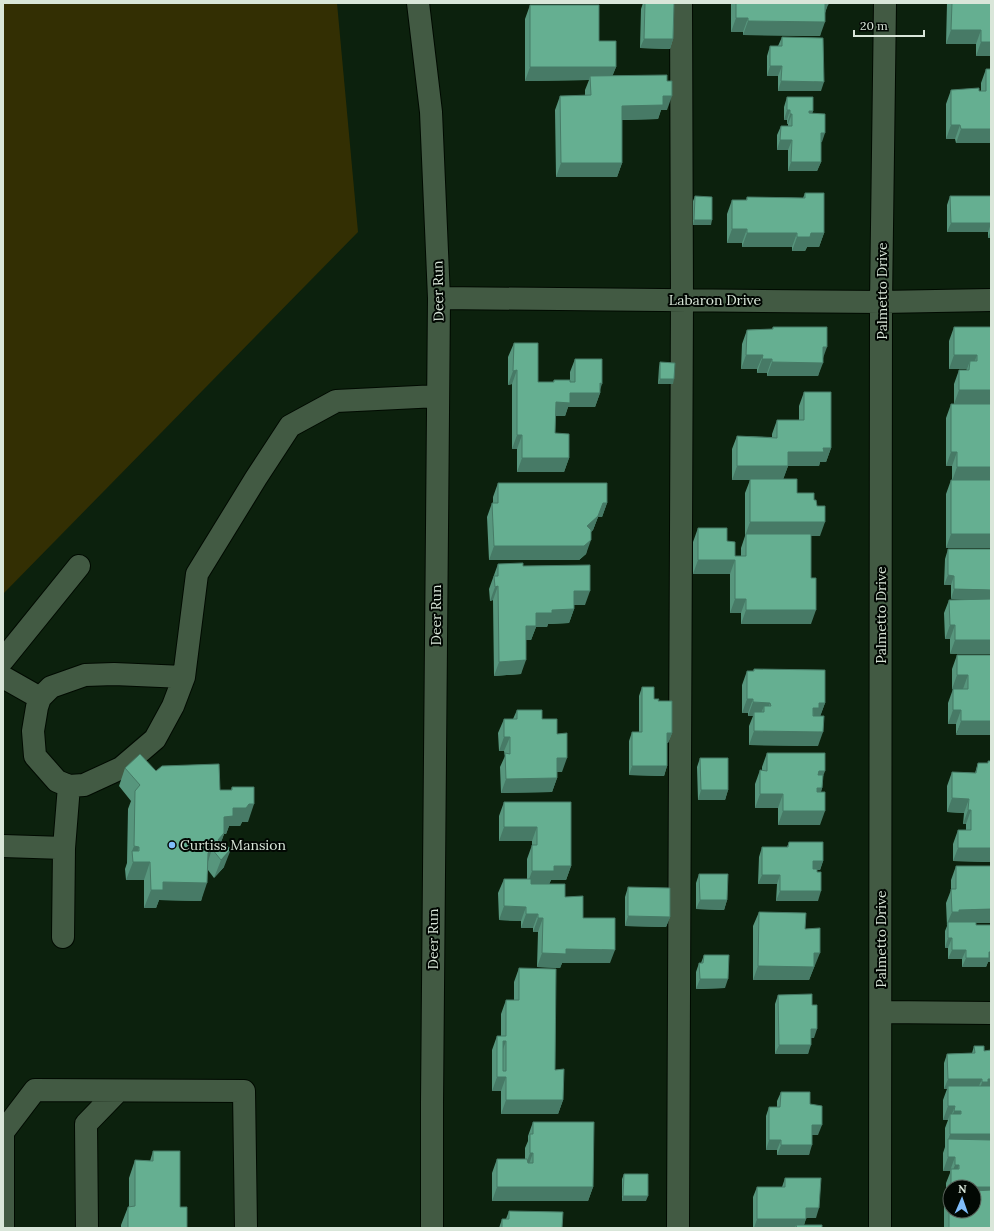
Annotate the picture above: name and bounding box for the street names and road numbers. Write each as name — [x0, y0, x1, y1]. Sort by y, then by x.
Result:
street label: Palmetto Drive — [873, 242, 891, 340]
street label: Deer Run — [428, 260, 448, 322]
street label: Labaron Drive — [669, 291, 762, 309]
street label: Palmetto Drive — [872, 566, 890, 664]
street label: Deer Run — [427, 584, 445, 645]
street label: Palmetto Drive — [872, 890, 890, 988]
street label: Deer Run — [424, 908, 442, 969]

